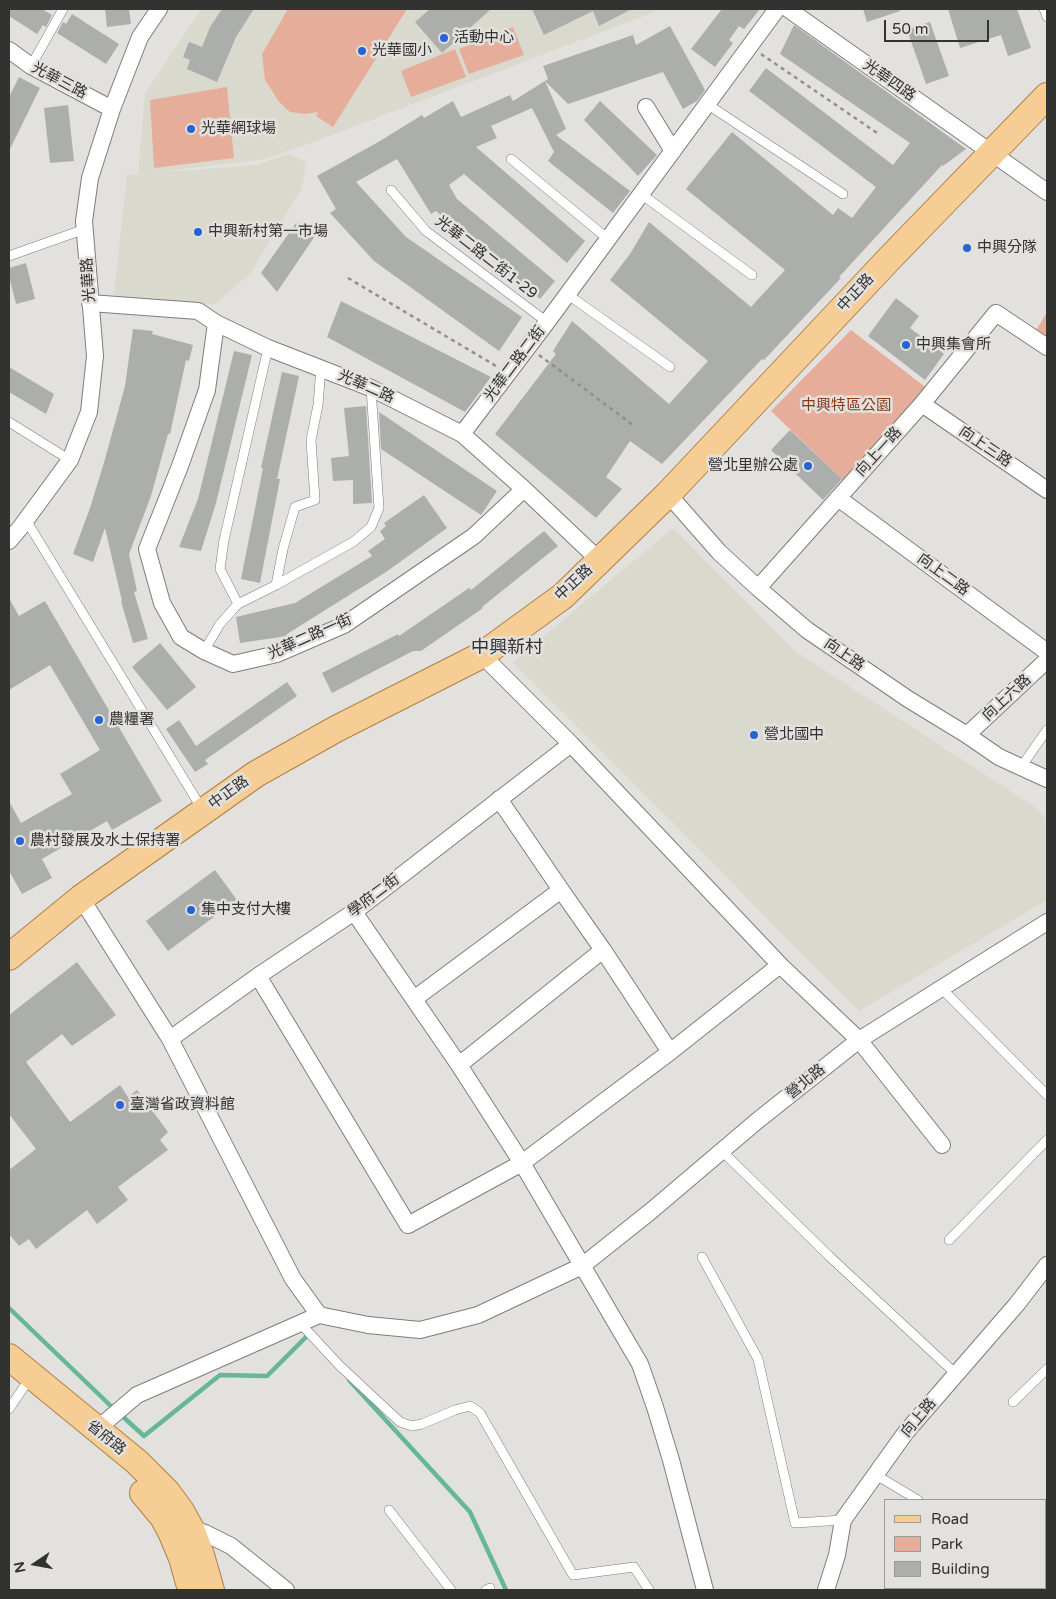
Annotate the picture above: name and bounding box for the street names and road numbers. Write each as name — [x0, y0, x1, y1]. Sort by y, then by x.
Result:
street label: 光華四路 — [859, 56, 919, 106]
street label: 光華三路 — [28, 59, 90, 103]
street label: 光華二路二街1-29 — [431, 213, 541, 303]
street label: 光華路 — [78, 257, 100, 303]
street label: 中正路 — [834, 270, 878, 316]
street label: 光華二路二街 — [481, 323, 549, 405]
street label: 光華二路 — [335, 367, 397, 407]
street label: 向上三路 — [955, 423, 1015, 471]
street label: 向上一路 — [852, 424, 906, 480]
street label: 向上二路 — [913, 550, 973, 600]
street label: 中正路 — [551, 561, 597, 605]
street label: 光華二路一街 — [265, 610, 355, 664]
street label: 向上路 — [820, 635, 868, 675]
street label: 向上六路 — [979, 671, 1035, 725]
street label: 中正路 — [206, 772, 252, 814]
street label: 學府二街 — [345, 871, 403, 921]
street label: 營北路 — [783, 1061, 829, 1103]
street label: 向上路 — [898, 1395, 940, 1441]
street label: 省府路 — [83, 1417, 129, 1459]

